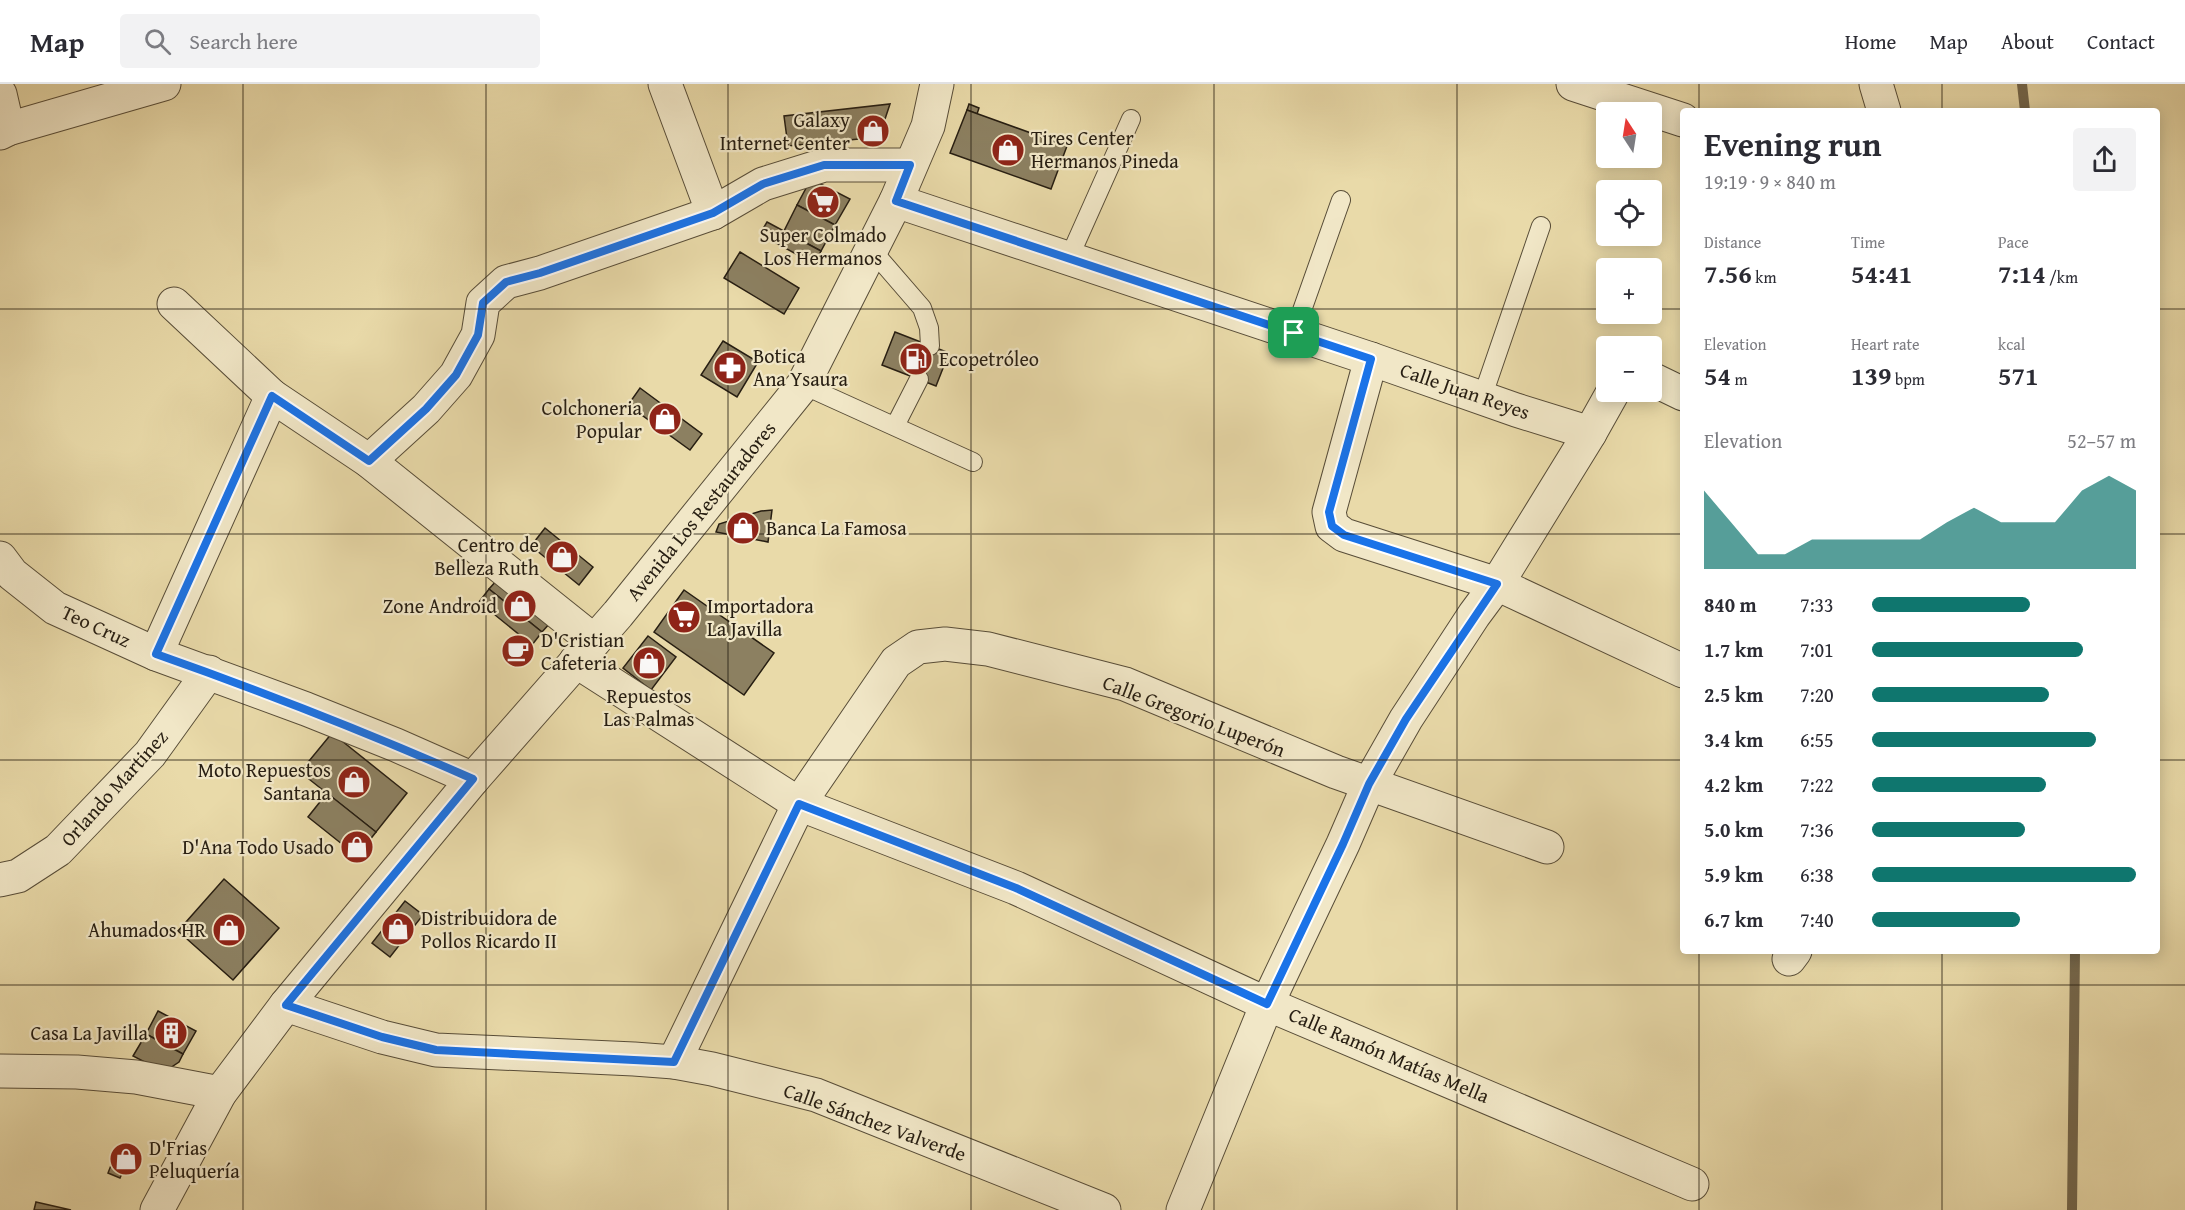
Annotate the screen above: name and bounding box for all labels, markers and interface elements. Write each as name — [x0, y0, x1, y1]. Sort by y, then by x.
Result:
search box — [120, 14, 540, 68]
text: Map — [30, 21, 84, 62]
icon: search — [141, 25, 174, 58]
text: Search here — [189, 25, 298, 57]
text: Home — [1845, 26, 1896, 57]
text: Map — [1929, 26, 1968, 57]
text: About — [2001, 26, 2054, 57]
text: Contact — [2087, 26, 2155, 57]
north arrow — [1596, 102, 1662, 168]
map controls — [1596, 102, 1662, 402]
place label: Galaxy Internet Center — [720, 105, 850, 157]
shop icon: Galaxy Internet Center — [855, 113, 891, 149]
text: Evening run — [1704, 120, 1881, 168]
place label: Tires Center Hermanos Pineda — [1031, 123, 1179, 175]
button: share — [2073, 128, 2136, 191]
shop icon: Tires Center Hermanos Pineda — [990, 132, 1026, 168]
text: 19:19 · 9 × 840 m — [1704, 167, 1836, 196]
button: locate — [1596, 180, 1662, 246]
supermarket icon: Super Colmado Los Hermanos — [805, 184, 841, 220]
place label: Super Colmado Los Hermanos — [760, 220, 886, 272]
text: Distance — [1704, 230, 1761, 254]
text: Time — [1851, 230, 1885, 254]
text: Pace — [1998, 230, 2029, 254]
text: 7.56 — [1704, 254, 1752, 293]
text: 54:41 — [1851, 254, 1912, 293]
text: 7:14 — [1998, 254, 2046, 293]
button: + — [1596, 258, 1662, 324]
text: km — [1752, 265, 1776, 289]
text: /km — [2046, 265, 2078, 289]
pin — [1268, 307, 1319, 358]
icon: arrive — [1277, 316, 1310, 349]
text: Elevation — [1704, 332, 1767, 356]
text: Heart rate — [1851, 332, 1920, 356]
text: kcal — [1998, 332, 2025, 356]
button: − — [1596, 336, 1662, 402]
place label: Botica Ana Ysaura — [753, 341, 848, 393]
fuel station icon: Ecopetróleo — [898, 341, 934, 377]
place label: Ecopetróleo — [939, 344, 1039, 373]
pharmacy icon: Botica Ana Ysaura — [712, 350, 748, 386]
street label: Calle Juan Reyes — [1396, 355, 1534, 426]
text: 54 — [1704, 356, 1731, 395]
text: 139 — [1851, 356, 1891, 395]
text: 571 — [1998, 356, 2038, 395]
text: m — [1731, 367, 1748, 391]
text: bpm — [1891, 367, 1925, 391]
place label: Colchoneria Popular — [541, 393, 643, 445]
shop icon: Colchoneria Popular — [647, 401, 683, 437]
street label: Avenida Los Restauradores — [619, 415, 782, 607]
text: Elevation — [1704, 426, 1782, 455]
text: 52–57 m — [2067, 426, 2136, 455]
shop icon: Banca La Famosa — [725, 510, 761, 546]
place label: Banca La Famosa — [766, 513, 907, 542]
place label: Centro de Belleza Ruth — [434, 530, 539, 582]
shop icon: Centro de Belleza Ruth — [544, 539, 580, 575]
shop icon: Zone Android — [502, 588, 538, 624]
text: 840 m — [1704, 590, 1757, 619]
text: 7:33 — [1800, 590, 1834, 619]
place label: Zone Android — [383, 591, 497, 620]
place label: Importadora La Javilla — [707, 591, 814, 643]
street label: Teo Cruz — [57, 597, 136, 654]
supermarket icon: Importadora La Javilla — [666, 599, 702, 635]
place label: D'Cristian Cafeteria — [541, 625, 624, 677]
cafe icon: D'Cristian Cafeteria — [500, 633, 536, 669]
text: 1.7 km — [1704, 635, 1763, 664]
text: 7:01 — [1800, 635, 1834, 664]
shop icon: Repuestos Las Palmas — [631, 645, 667, 681]
street label: Calle Gregorio Luperón — [1099, 667, 1290, 764]
text: 2.5 km — [1704, 680, 1763, 709]
text: 7:20 — [1800, 680, 1834, 709]
place label: Repuestos Las Palmas — [603, 681, 695, 733]
street label: Orlando Martinez — [53, 723, 174, 852]
text: 3.4 km — [1704, 725, 1763, 754]
text: 6:55 — [1800, 725, 1834, 754]
place label: Moto Repuestos Santana — [198, 755, 332, 807]
shop icon: Moto Repuestos Santana — [336, 764, 372, 800]
text: 4.2 km — [1704, 770, 1763, 799]
text: 7:22 — [1800, 770, 1834, 799]
text: 5.0 km — [1704, 815, 1763, 844]
text: 7:36 — [1800, 815, 1834, 844]
shop icon: D'Ana Todo Usado — [339, 829, 375, 865]
place label: D'Ana Todo Usado — [182, 832, 334, 861]
text: 5.9 km — [1704, 860, 1763, 889]
text: 6:38 — [1800, 860, 1834, 889]
place label: Distribuidora de Pollos Ricardo II — [421, 903, 557, 955]
text: 6.7 km — [1704, 905, 1763, 934]
text: 7:40 — [1800, 905, 1834, 934]
shop icon: Distribuidora de Pollos Ricardo II — [380, 911, 416, 947]
shop icon: Ahumados HR — [211, 912, 247, 948]
place label: Ahumados HR — [88, 915, 206, 944]
street label: Calle Ramón Matías Mella — [1284, 999, 1494, 1110]
building icon: Casa La Javilla — [153, 1015, 189, 1051]
place label: Casa La Javilla — [31, 1018, 149, 1047]
street label: Calle Sánchez Valverde — [780, 1075, 970, 1168]
place label: D'Frias Peluquería — [149, 1133, 240, 1185]
shop icon: D'Frias Peluquería — [108, 1141, 144, 1177]

